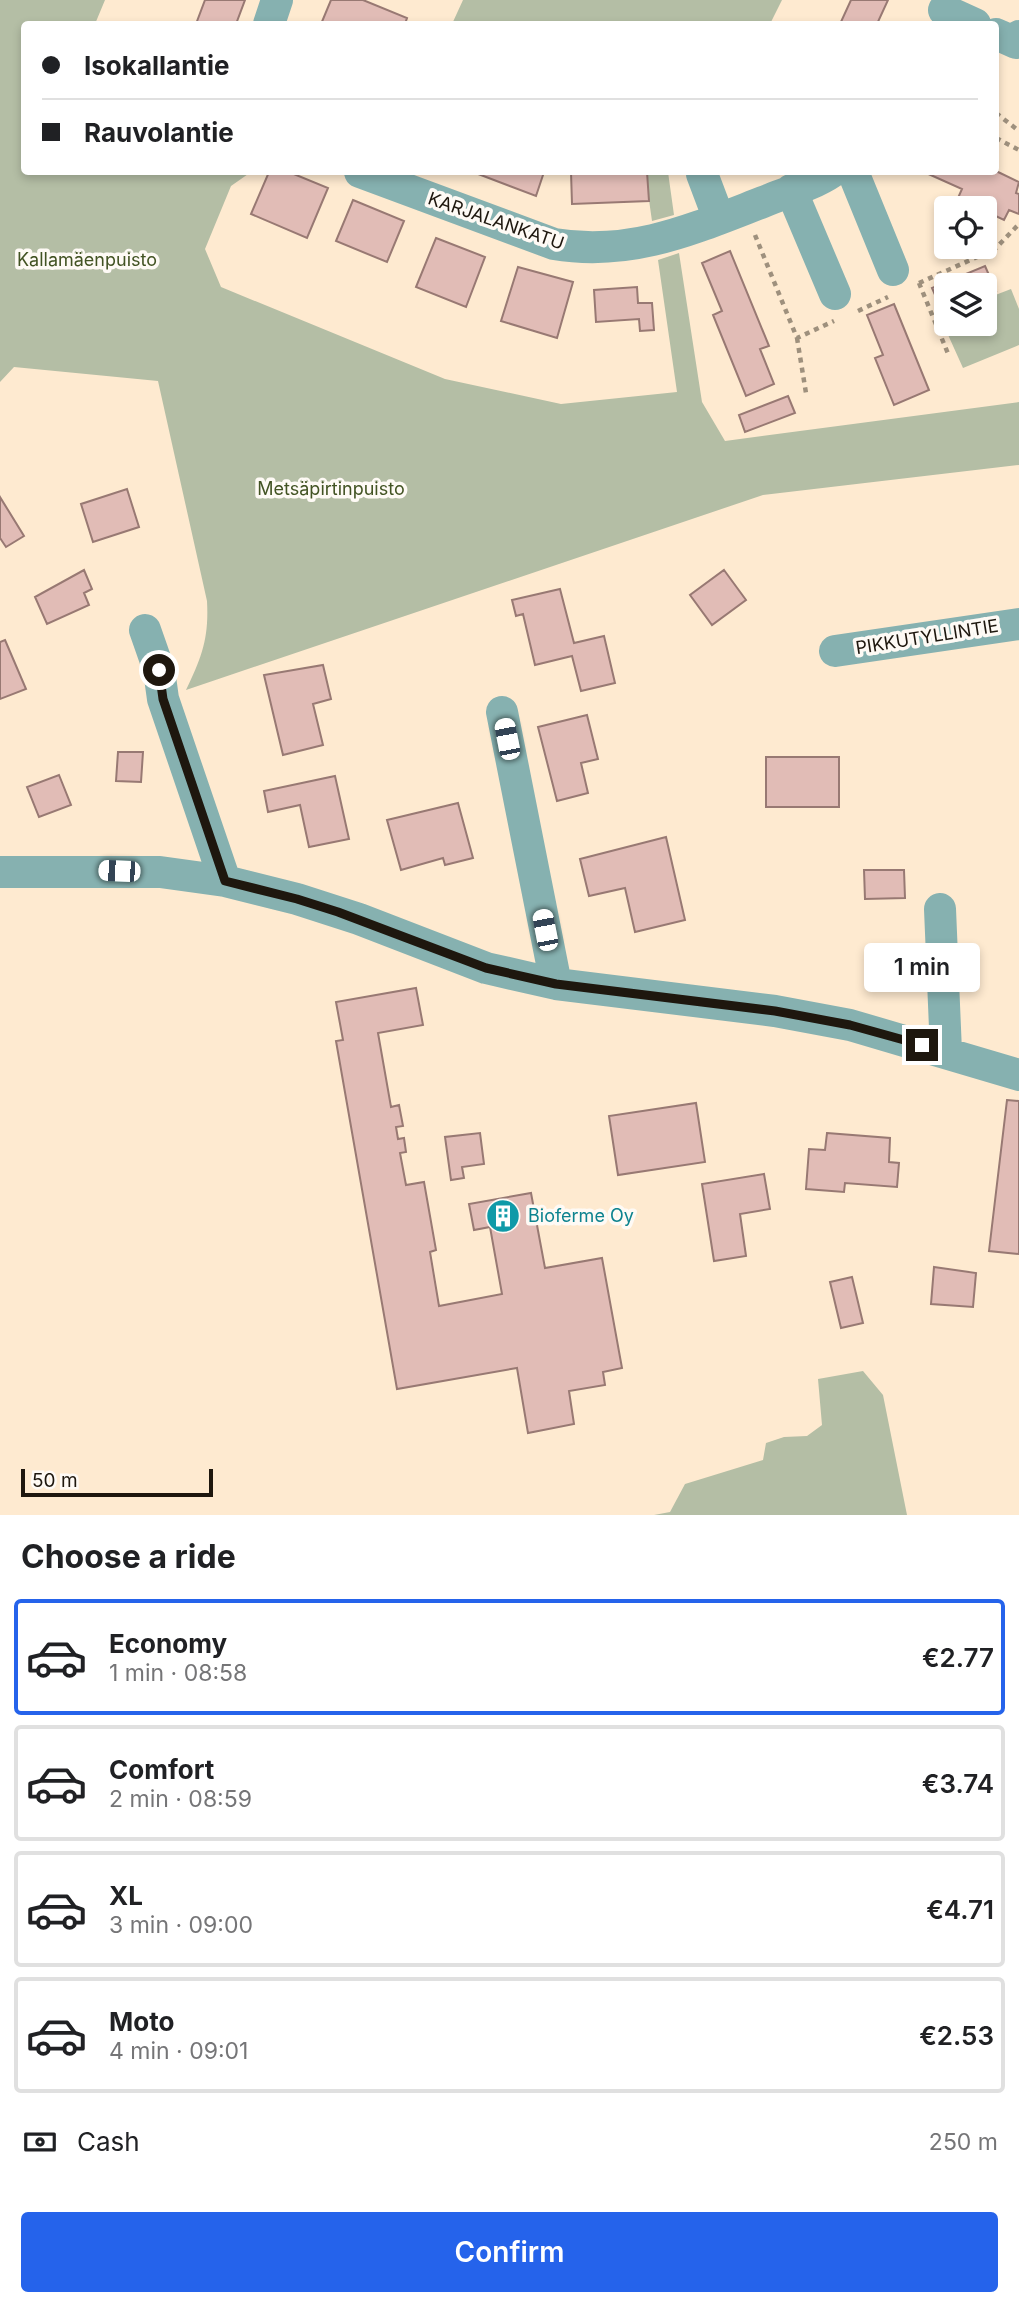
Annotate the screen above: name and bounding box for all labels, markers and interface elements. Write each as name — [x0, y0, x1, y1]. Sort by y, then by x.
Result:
text: Isokallantie — [84, 50, 229, 81]
text: Rauvolantie — [84, 117, 234, 148]
street label: KARJALANKATU — [425, 187, 567, 254]
map controls — [934, 196, 997, 336]
button: locate — [934, 196, 997, 259]
park label: Kallamäenpuisto — [17, 249, 157, 270]
button: layers — [934, 273, 997, 336]
park label: Metsäpirtinpuisto — [257, 478, 405, 499]
street label: PIKKUTYLLINTIE — [854, 615, 1000, 658]
route start — [143, 654, 175, 686]
car — [493, 716, 522, 762]
car — [98, 860, 141, 882]
car — [531, 907, 560, 953]
callout: 1 min — [864, 944, 980, 992]
text: 1 min — [894, 953, 950, 981]
route end — [906, 1029, 938, 1061]
building icon: Bioferme Oy — [484, 1197, 522, 1235]
place label: Bioferme Oy — [528, 1205, 634, 1226]
scale bar — [21, 1466, 214, 1498]
text: 50 m — [32, 1469, 78, 1492]
text: Choose a ride — [21, 1537, 236, 1576]
icon: car — [25, 1626, 88, 1689]
text: Economy — [109, 1628, 227, 1659]
text: €2.77 — [922, 1642, 994, 1673]
text: 1 min · 08:58 — [109, 1659, 247, 1687]
icon: car — [25, 1752, 88, 1815]
text: Comfort — [109, 1754, 214, 1785]
text: €3.74 — [922, 1768, 994, 1799]
text: 2 min · 08:59 — [109, 1785, 252, 1813]
icon: car — [25, 1878, 88, 1941]
text: XL — [109, 1880, 143, 1911]
text: €4.71 — [926, 1894, 994, 1925]
text: 3 min · 09:00 — [109, 1911, 253, 1939]
icon: car — [25, 2004, 88, 2067]
text: Moto — [109, 2006, 174, 2037]
text: €2.53 — [919, 2020, 994, 2051]
text: 4 min · 09:01 — [109, 2037, 248, 2065]
icon: cash — [21, 2123, 59, 2161]
text: Cash — [77, 2126, 140, 2157]
text: 250 m — [929, 2128, 998, 2156]
button: Confirm — [21, 2212, 998, 2292]

